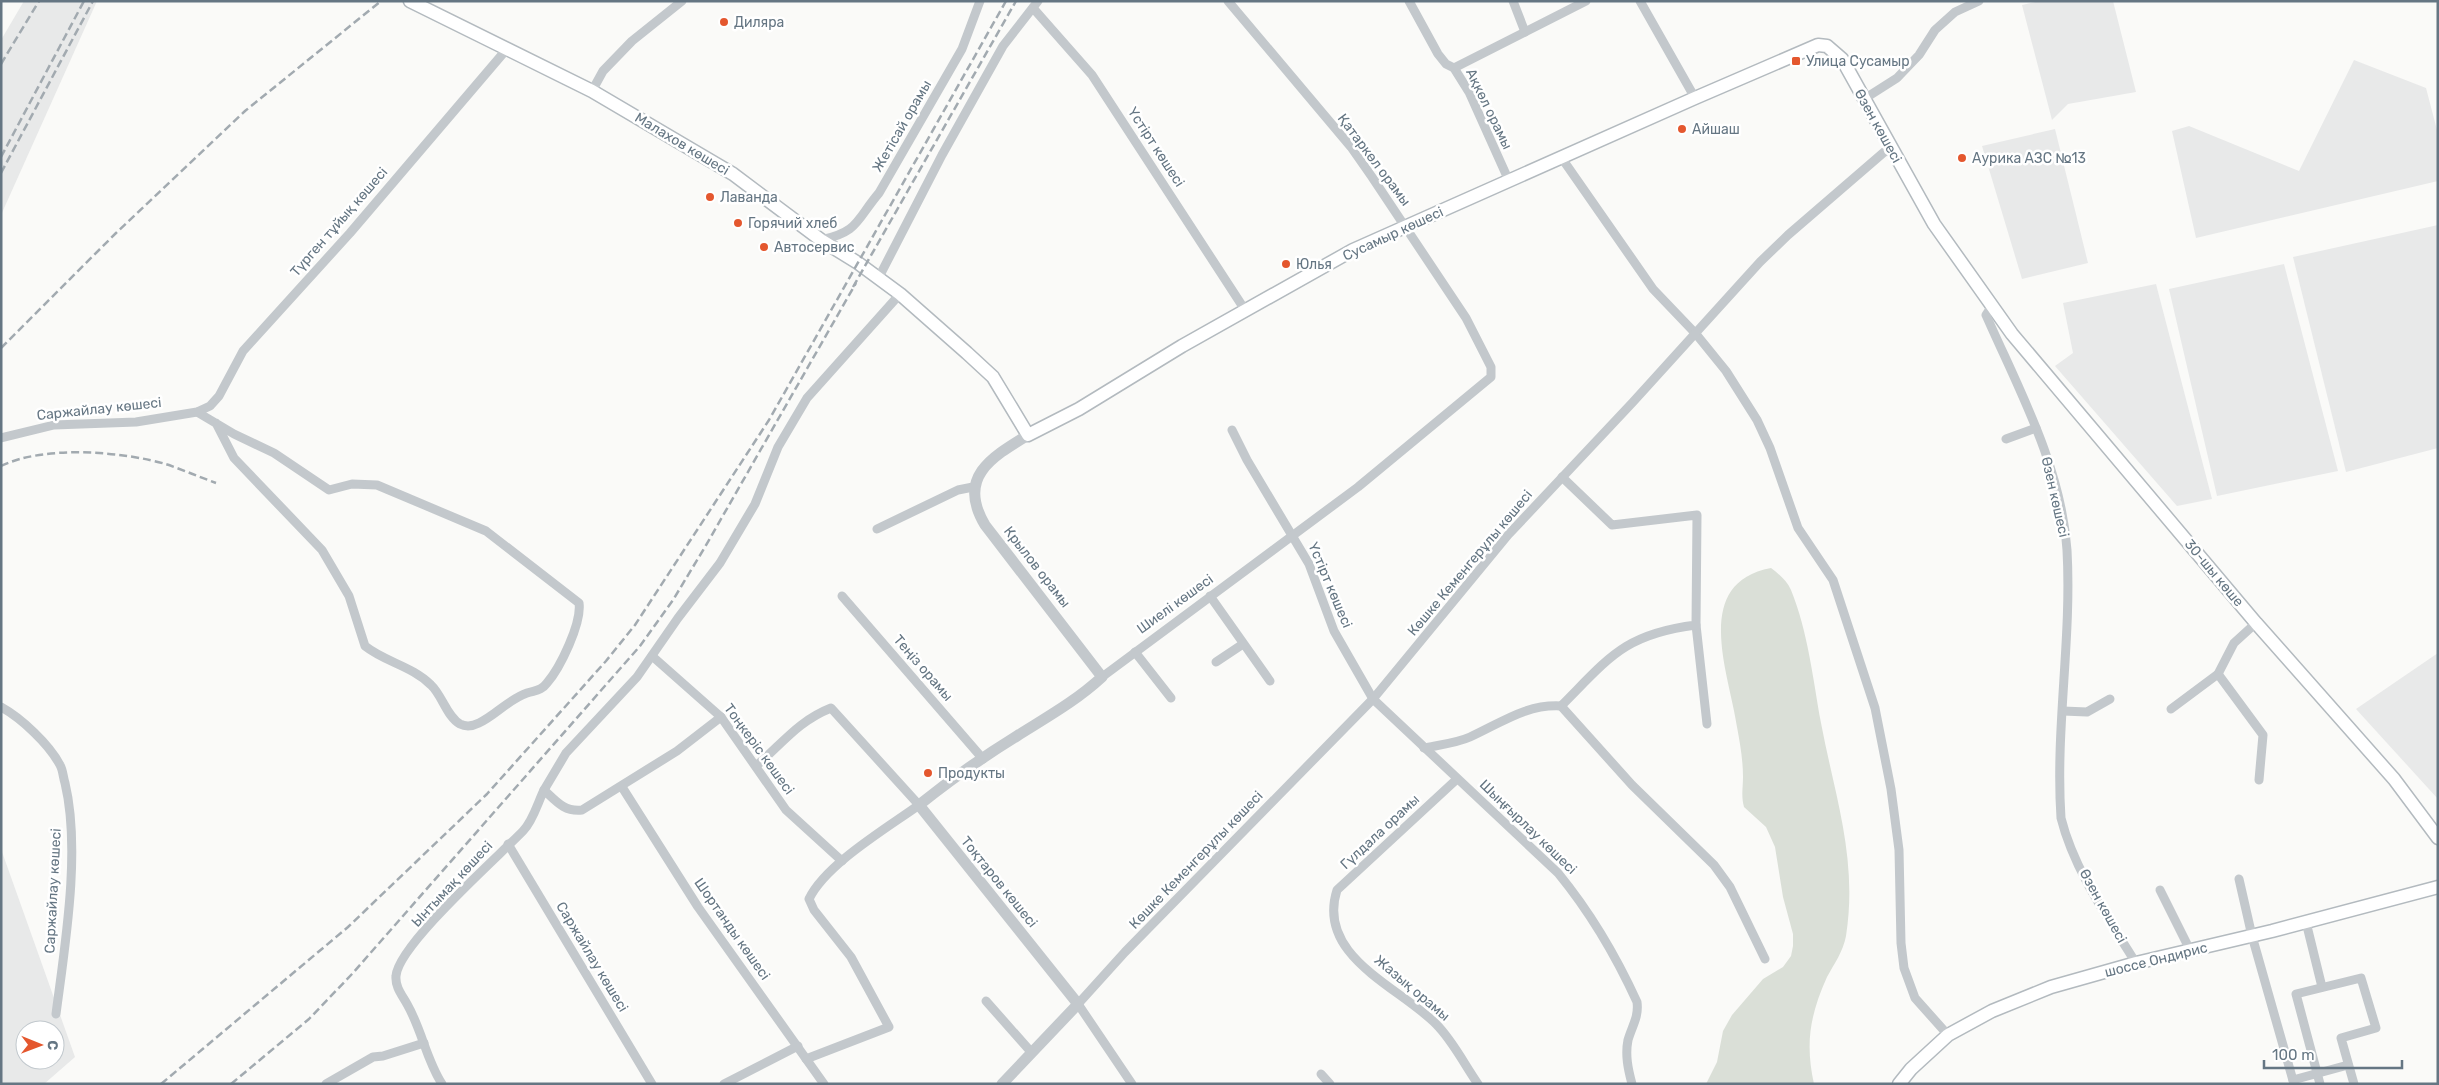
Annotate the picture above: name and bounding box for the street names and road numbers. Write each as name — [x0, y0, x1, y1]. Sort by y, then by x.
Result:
street label: Ақкөл орамы — [1462, 66, 1516, 152]
street label: Жетісай орамы — [869, 77, 935, 175]
street label: Өзен көшесі — [1851, 86, 1905, 166]
street label: Үстірт көшесі — [1124, 104, 1188, 190]
street label: Малахов көшесі — [632, 109, 732, 179]
street label: Қатаркөл орамы — [1334, 111, 1414, 209]
street label: Түрген тұйық көшесі — [287, 164, 391, 280]
street label: Сусамыр көшесі — [1340, 203, 1446, 265]
street label: Саржайлау көшесі — [36, 394, 162, 424]
street label: Өзен көшесі — [2037, 455, 2073, 539]
street label: Көшке Кеменгерұлы көшесі — [1404, 487, 1536, 639]
street label: Крылов орамы — [1000, 523, 1074, 611]
street label: 30-шы көше — [2181, 536, 2247, 610]
street label: Үстірт көшесі — [1304, 540, 1356, 630]
street label: Шиелі көшесі — [1134, 571, 1216, 637]
street label: Теңіз орамы — [890, 631, 956, 705]
street label: Тоңкерiс көшесі — [720, 700, 798, 798]
street label: Шыңғырлау көшесі — [1476, 776, 1580, 878]
street label: Көшке Кеменгерұлы көшесі — [1126, 787, 1266, 933]
street label: Гүлдала орамы — [1337, 791, 1423, 873]
street label: Саржайлау көшесі — [41, 828, 65, 954]
street label: Тоқтаров көшесі — [957, 833, 1041, 931]
street label: Ынтымақ көшесі — [408, 838, 496, 930]
street label: Өзен көшесі — [2076, 866, 2130, 946]
street label: Шортанды көшесі — [690, 875, 774, 983]
street label: Саржайлау көшесі — [552, 899, 632, 1015]
street label: шоссе Ондирис — [2103, 939, 2209, 981]
street label: Жазық орамы — [1371, 951, 1453, 1025]

